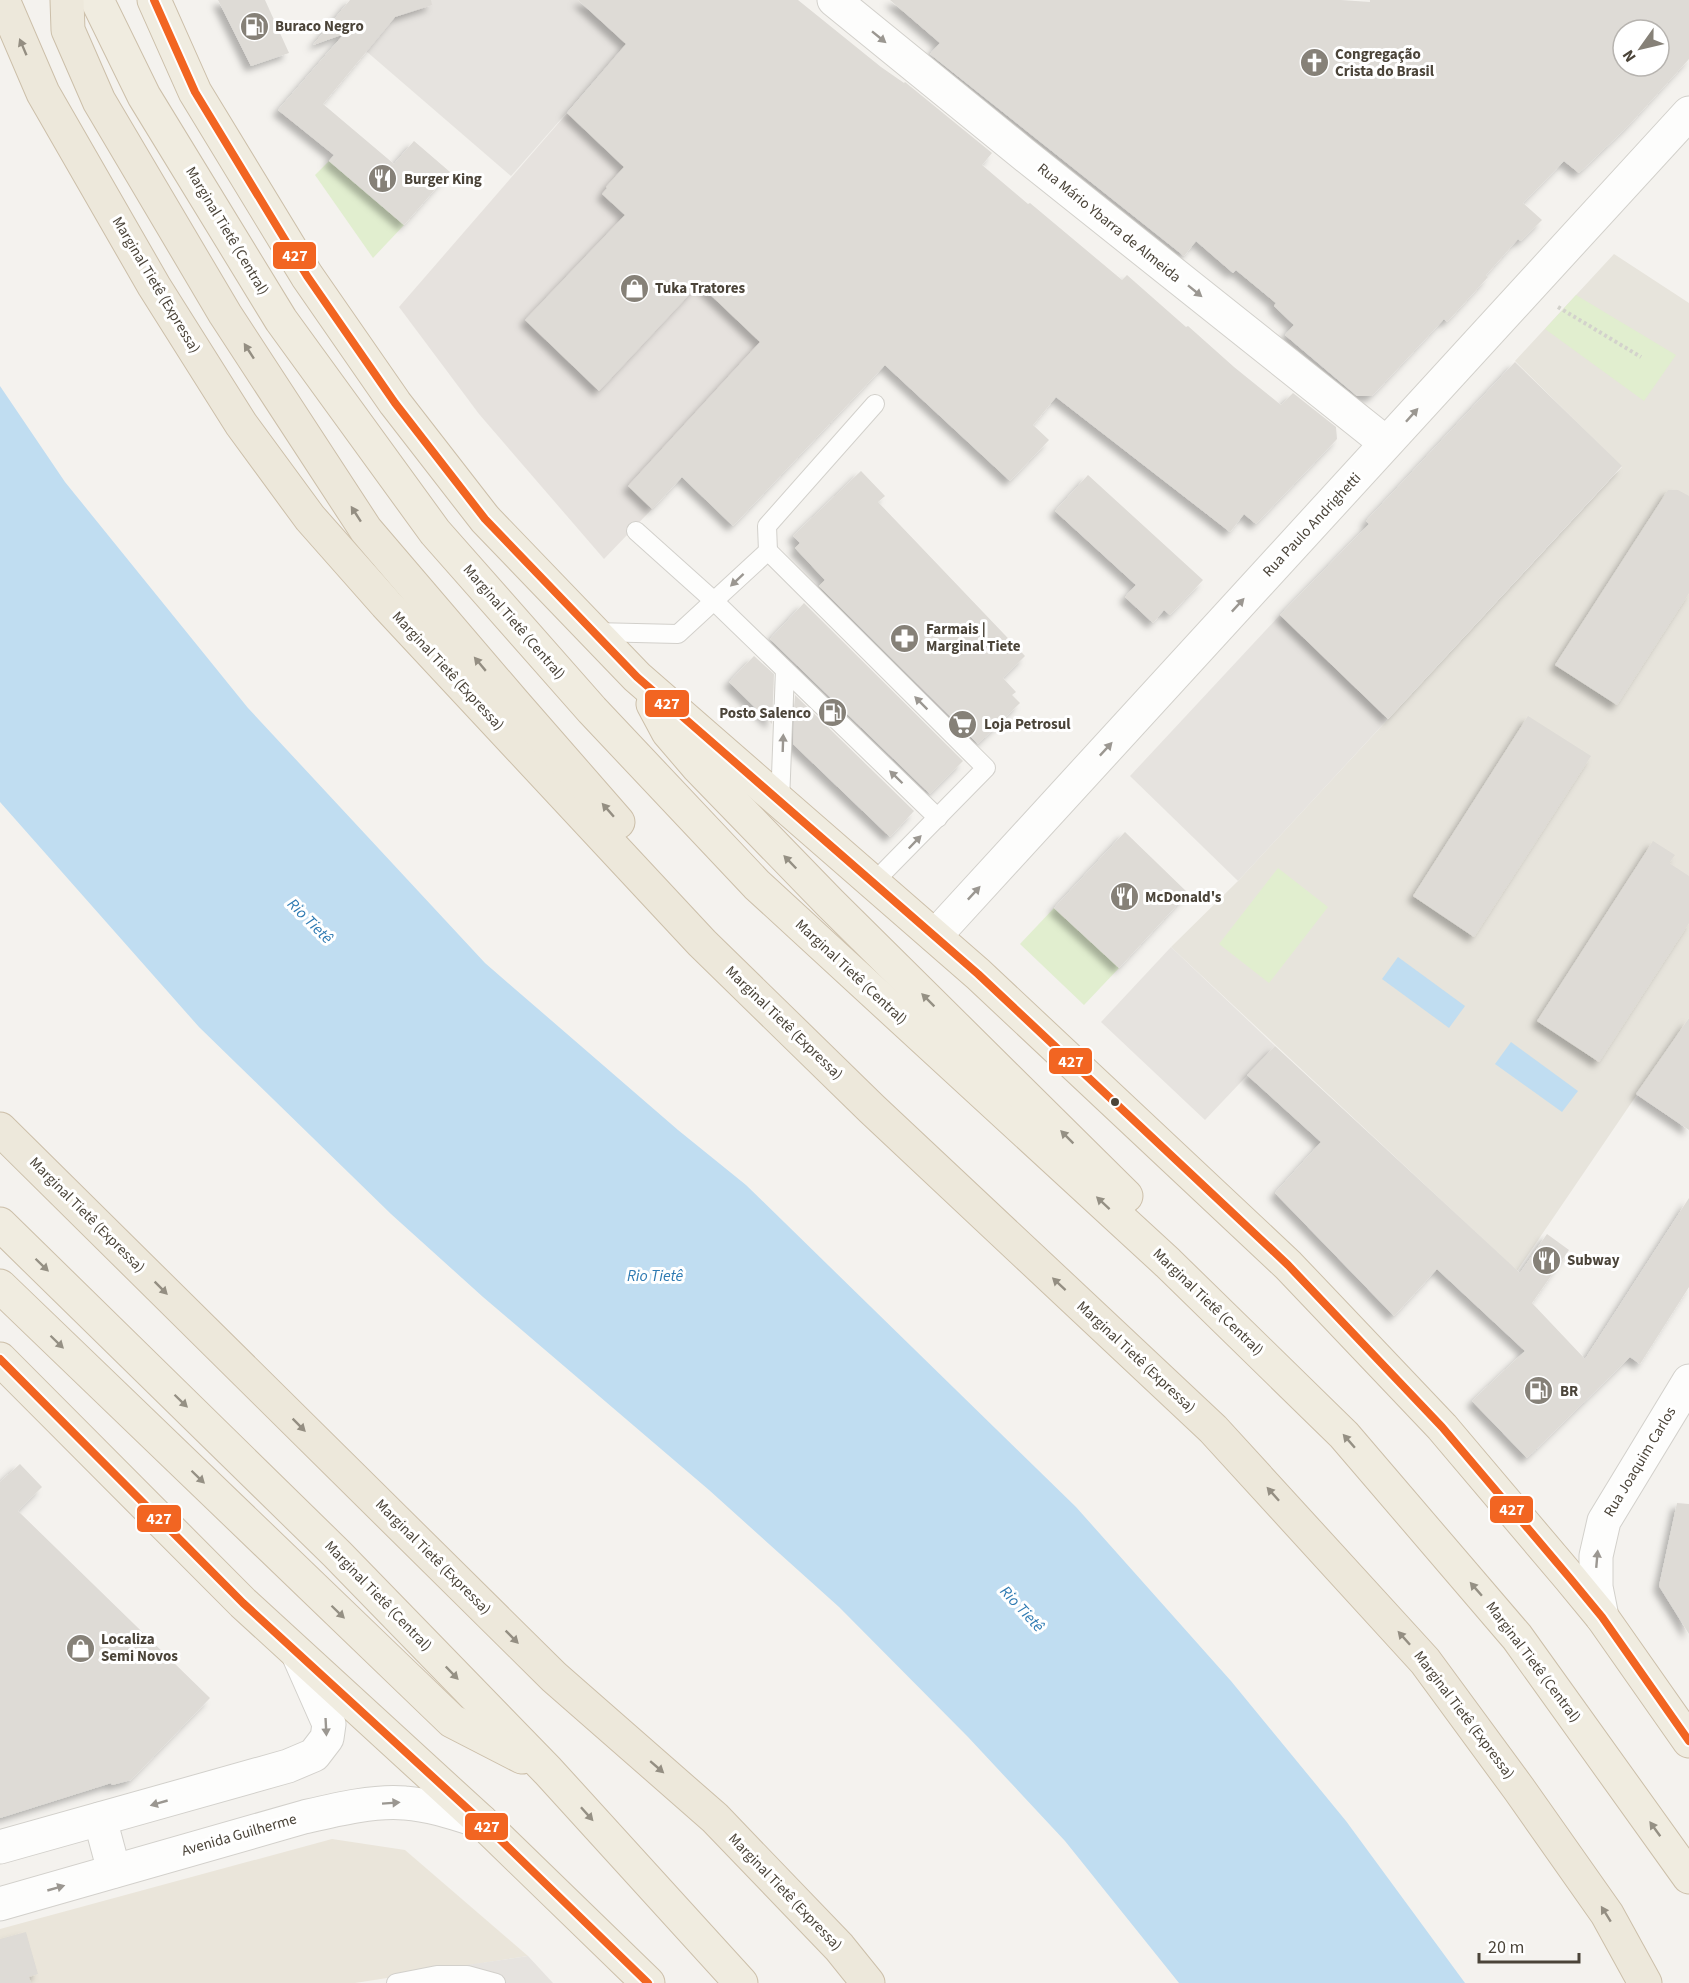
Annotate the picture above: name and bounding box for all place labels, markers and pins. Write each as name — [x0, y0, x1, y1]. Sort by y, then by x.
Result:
fuel station icon: Buraco Negro — [238, 10, 270, 42]
place label: Buraco Negro — [275, 16, 364, 37]
place label: Congregação Crista do Brasil — [1335, 44, 1435, 82]
church icon: Congregação Crista do Brasil — [1298, 47, 1330, 79]
restaurant icon: Burger King — [367, 163, 399, 195]
place label: Burger King — [404, 169, 482, 190]
shop icon: Tuka Tratores — [618, 272, 650, 304]
place label: Tuka Tratores — [655, 278, 745, 299]
place label: Farmais | Marginal Tiete — [926, 619, 1021, 657]
pharmacy icon: Farmais | Marginal Tiete — [889, 622, 921, 654]
fuel station icon: Posto Salenco — [816, 697, 848, 729]
place label: Posto Salenco — [719, 703, 811, 724]
supermarket icon: Loja Petrosul — [947, 708, 979, 740]
place label: Loja Petrosul — [984, 714, 1071, 735]
restaurant icon: McDonald's — [1108, 881, 1140, 913]
place label: McDonald's — [1145, 887, 1222, 908]
unlabelled marker — [1109, 1096, 1121, 1108]
restaurant icon: Subway — [1530, 1244, 1562, 1276]
place label: Subway — [1567, 1250, 1620, 1271]
fuel station icon: BR — [1523, 1375, 1555, 1407]
place label: BR — [1560, 1381, 1578, 1402]
place label: Localiza Semi Novos — [101, 1629, 178, 1667]
shop icon: Localiza Semi Novos — [64, 1632, 96, 1664]

